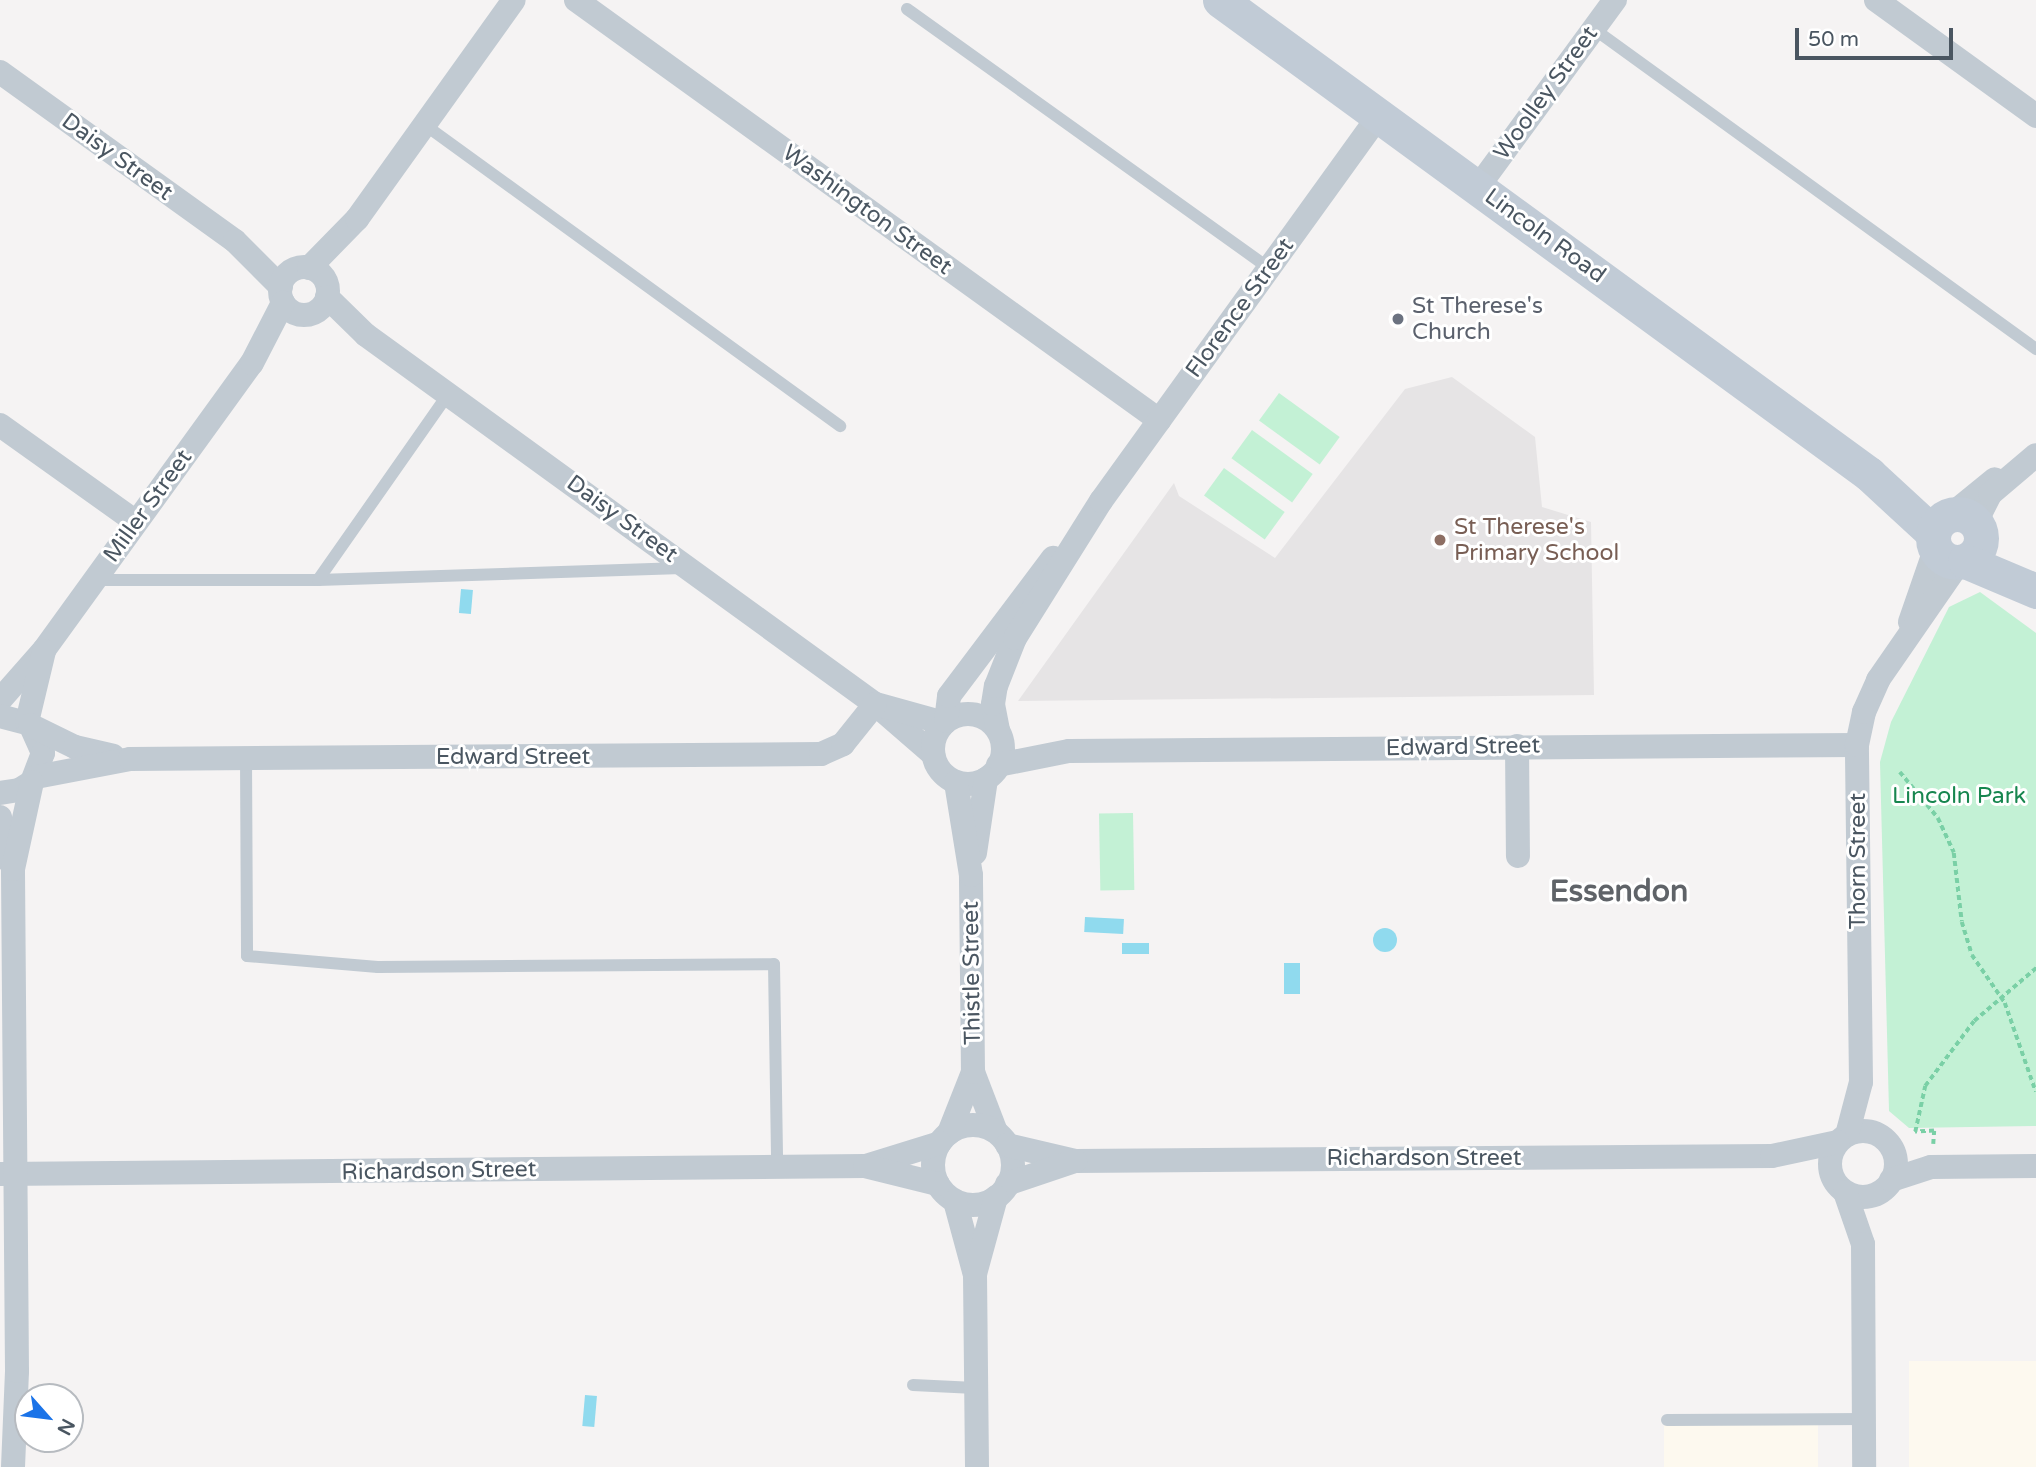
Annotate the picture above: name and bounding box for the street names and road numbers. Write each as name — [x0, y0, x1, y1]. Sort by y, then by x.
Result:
street label: Woolley Street — [1488, 21, 1604, 165]
street label: Daisy Street — [56, 107, 178, 207]
street label: Washington Street — [777, 139, 957, 281]
street label: Lincoln Road — [1479, 183, 1611, 289]
street label: Florence Street — [1180, 233, 1300, 383]
street label: Miller Street — [98, 444, 198, 568]
street label: Daisy Street — [561, 469, 683, 569]
street label: Edward Street — [1385, 732, 1541, 762]
street label: Edward Street — [436, 743, 590, 771]
street label: Thorn Street — [1844, 793, 1872, 929]
street label: Thistle Street — [957, 901, 987, 1045]
street label: Richardson Street — [1326, 1144, 1522, 1172]
street label: Richardson Street — [341, 1156, 537, 1186]

